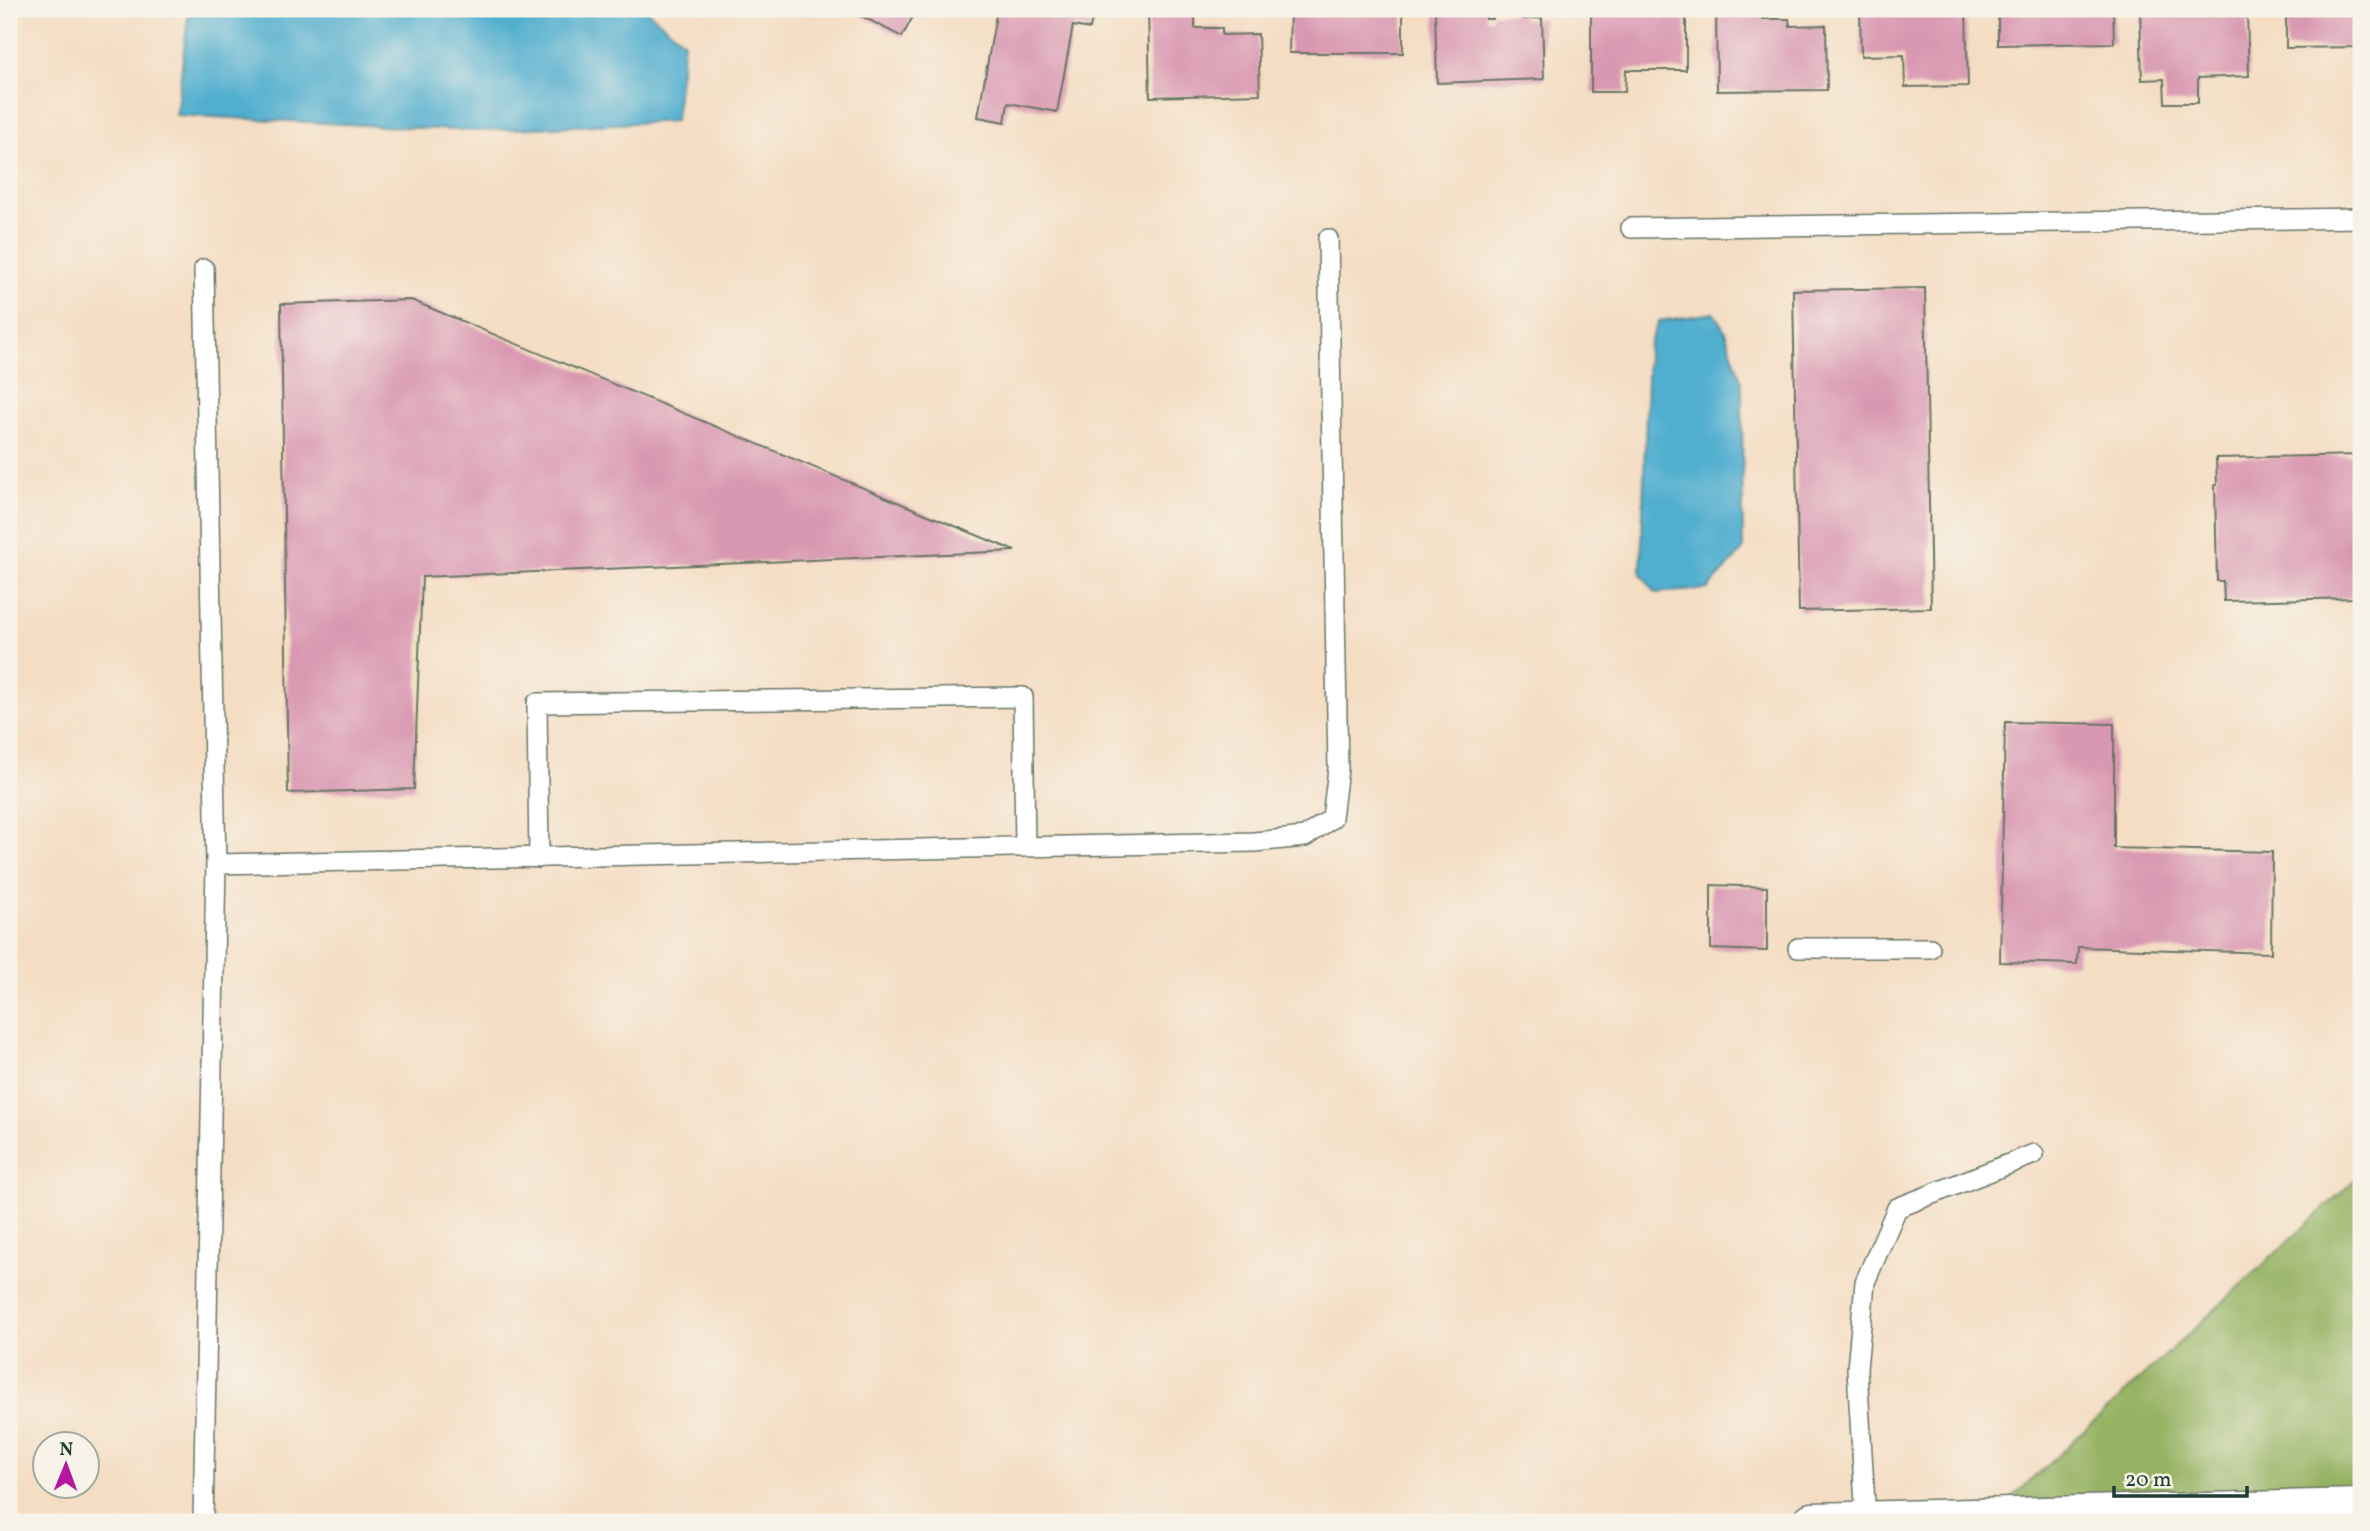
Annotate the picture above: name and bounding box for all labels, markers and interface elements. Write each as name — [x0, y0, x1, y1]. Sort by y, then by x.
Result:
north arrow — [32, 1430, 102, 1500]
text: N — [59, 1437, 74, 1463]
scale bar — [2114, 1454, 2248, 1498]
text: 20 m — [2125, 1466, 2171, 1495]

